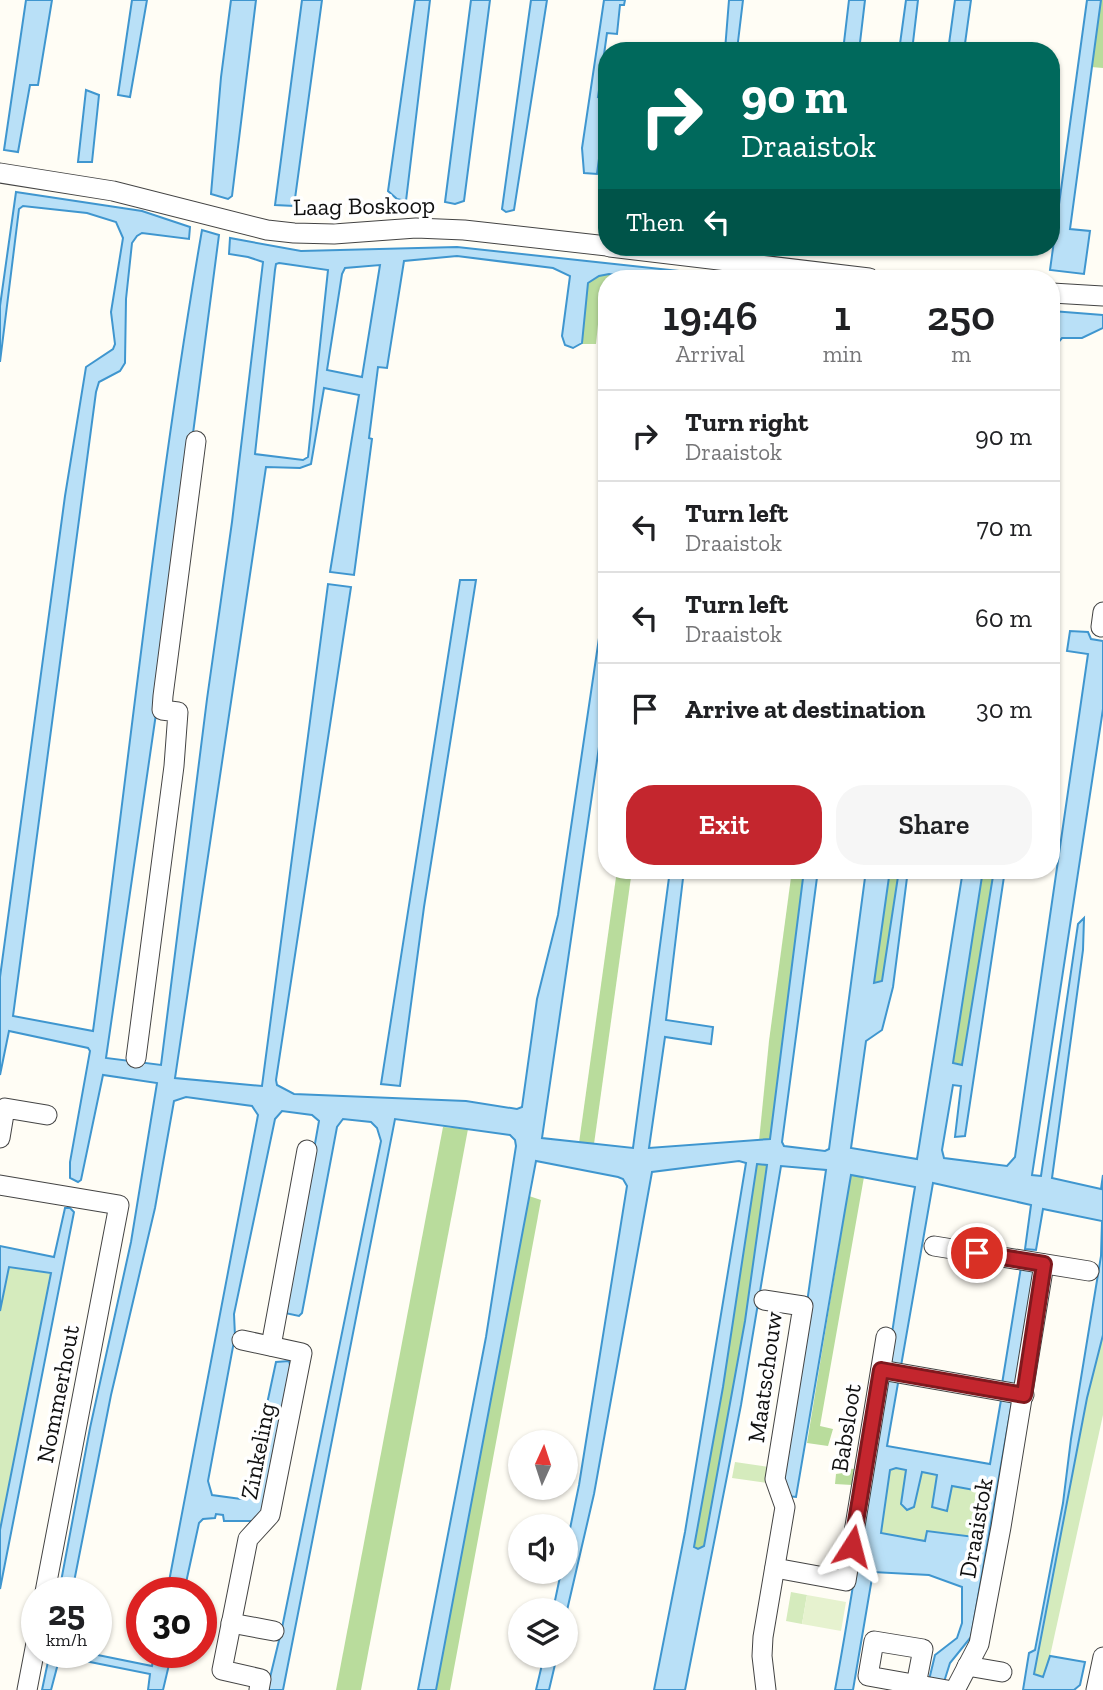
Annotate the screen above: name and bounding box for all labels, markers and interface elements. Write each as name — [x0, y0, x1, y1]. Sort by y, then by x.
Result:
text: 90 m — [741, 67, 848, 126]
icon: right — [626, 70, 717, 161]
text: Draaistok — [741, 127, 876, 165]
street label: Laag Boskoop — [293, 190, 435, 221]
icon: left — [698, 203, 736, 241]
text: Then — [626, 206, 684, 238]
text: 19:46 — [663, 290, 758, 341]
text: 1 — [834, 290, 851, 341]
text: 250 — [927, 290, 995, 341]
text: Arrival — [676, 340, 745, 368]
text: min — [823, 340, 862, 368]
text: m — [951, 340, 971, 368]
text: Turn right — [685, 406, 808, 438]
icon: right — [626, 417, 664, 455]
text: 90 m — [975, 420, 1032, 452]
text: Draaistok — [685, 438, 782, 466]
text: Turn left — [685, 497, 788, 529]
icon: left — [626, 508, 664, 546]
text: 70 m — [976, 511, 1032, 543]
text: Draaistok — [685, 529, 782, 557]
text: Turn left — [685, 588, 788, 620]
icon: left — [626, 599, 664, 637]
text: 60 m — [975, 602, 1032, 634]
text: Draaistok — [685, 620, 782, 648]
icon: arrive — [626, 690, 664, 728]
text: Arrive at destination — [685, 693, 925, 725]
text: 30 m — [976, 693, 1032, 725]
button: Exit — [626, 785, 822, 865]
button: Share — [836, 785, 1032, 865]
pin — [947, 1223, 1007, 1283]
icon: arrive — [958, 1234, 996, 1272]
street label: Maatschouw — [741, 1309, 788, 1444]
street label: Nommerhout — [30, 1322, 85, 1466]
street label: Babsloot — [824, 1381, 867, 1474]
street label: Zinkeling — [234, 1400, 281, 1502]
north arrow — [508, 1430, 578, 1500]
map controls — [508, 1430, 578, 1668]
street label: Draaistok — [952, 1475, 999, 1580]
position arrow — [815, 1509, 889, 1583]
button: sound — [508, 1514, 578, 1584]
speed limit sign: 30 — [126, 1577, 217, 1668]
text: 25 — [48, 1592, 85, 1634]
button: layers — [508, 1598, 578, 1668]
text: km/h — [46, 1629, 87, 1651]

